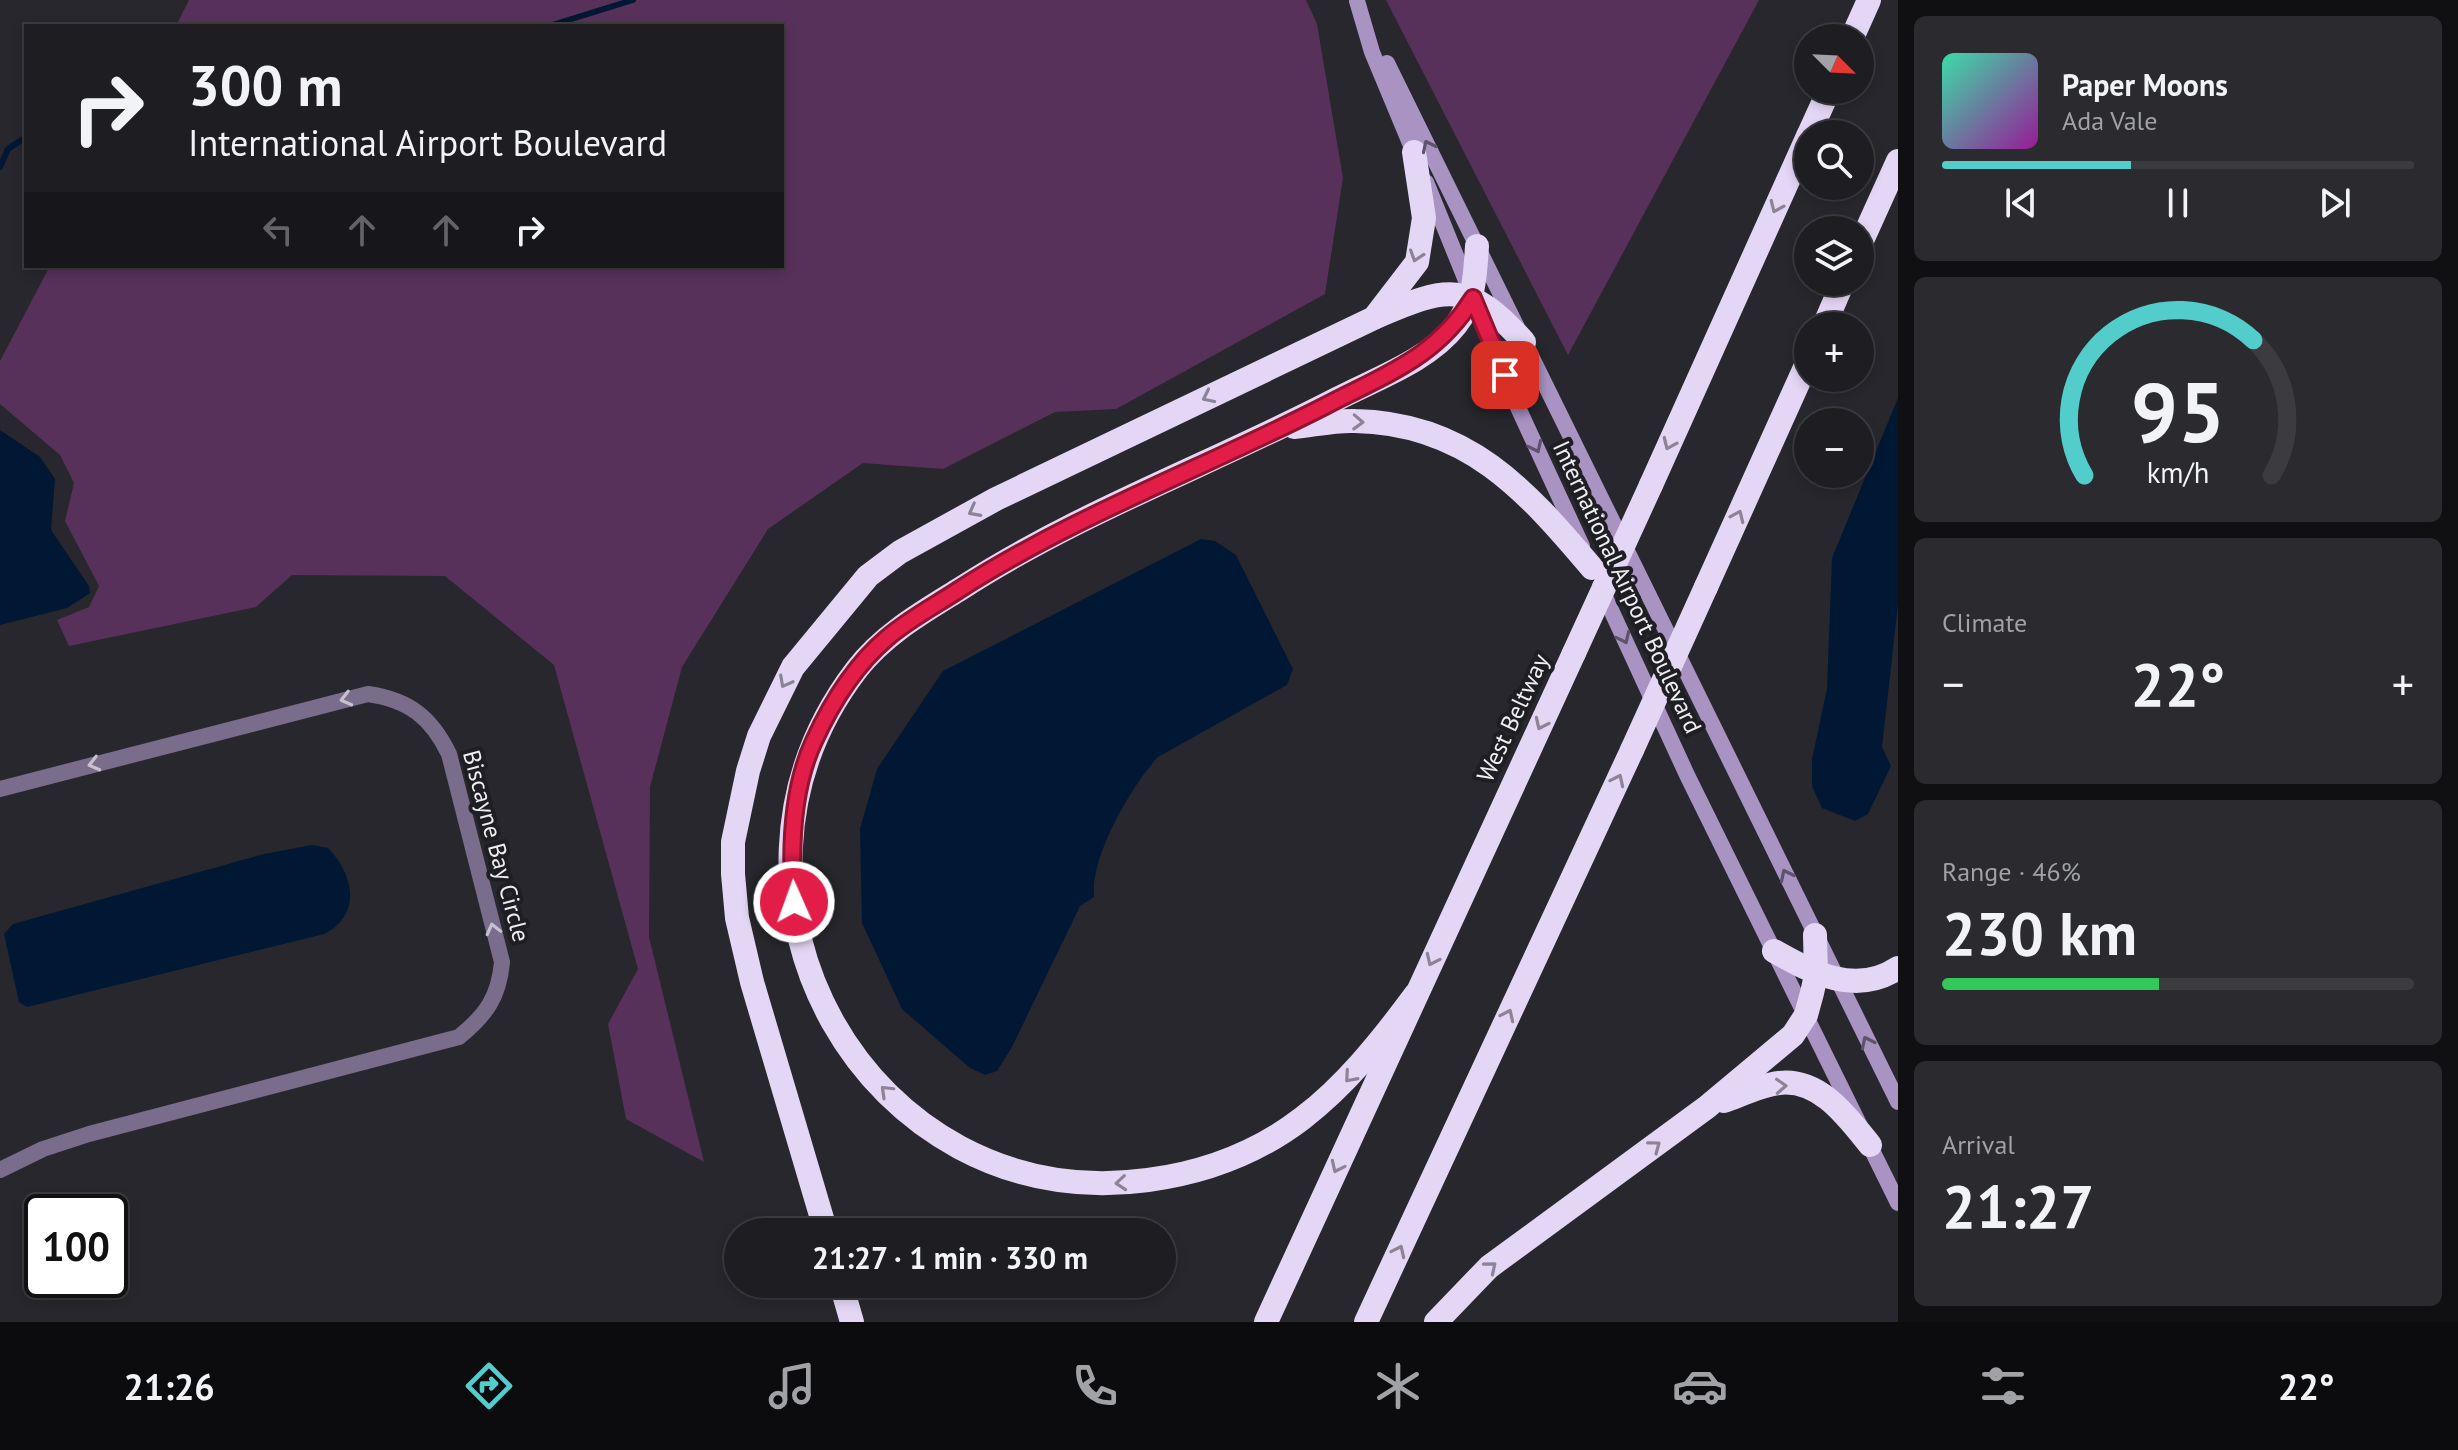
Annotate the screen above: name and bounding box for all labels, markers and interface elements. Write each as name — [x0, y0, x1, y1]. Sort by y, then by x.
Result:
north arrow — [1794, 24, 1874, 104]
map controls — [1794, 24, 1874, 488]
text: 300 m — [188, 49, 343, 121]
icon: right — [56, 56, 160, 160]
text: Paper Moons — [2062, 65, 2228, 104]
text: Ada Vale — [2062, 104, 2157, 137]
text: International Airport Boulevard — [188, 119, 667, 166]
button: search — [1794, 120, 1874, 200]
one-way arrow — [1422, 139, 1438, 154]
icon: previous — [1999, 181, 2043, 225]
icon: pause — [2156, 181, 2200, 225]
icon: next — [2313, 181, 2357, 225]
one-way arrow — [1770, 198, 1786, 213]
icon: left — [256, 208, 300, 252]
icon: ahead — [340, 208, 384, 252]
icon: ahead — [424, 208, 468, 252]
icon: right — [508, 208, 552, 252]
button: layers — [1794, 216, 1874, 296]
one-way arrow — [1409, 249, 1425, 262]
button: + — [1794, 312, 1874, 392]
pin — [1471, 341, 1539, 409]
icon: arrive — [1483, 353, 1527, 397]
text: 95 — [2131, 356, 2225, 464]
one-way arrow — [1202, 388, 1217, 403]
button: − — [1794, 408, 1874, 488]
one-way arrow — [1352, 414, 1364, 431]
street label: International Airport Boulevard — [1546, 435, 1709, 738]
one-way arrow — [1663, 436, 1679, 450]
one-way arrow — [1526, 439, 1542, 453]
text: km/h — [2147, 454, 2209, 491]
one-way arrow — [968, 501, 982, 516]
one-way arrow — [1728, 510, 1744, 525]
text: Climate — [1942, 606, 2027, 639]
one-way arrow — [1615, 630, 1631, 645]
text: 22° — [2131, 645, 2225, 723]
street label: West Beltway — [1469, 649, 1556, 787]
text: − — [1942, 655, 1964, 712]
text: + — [2392, 655, 2414, 712]
one-way arrow — [779, 673, 794, 688]
one-way arrow — [340, 690, 354, 707]
one-way arrow — [1535, 716, 1551, 731]
street label: Biscayne Bay Circle — [456, 747, 537, 945]
one-way arrow — [88, 755, 102, 772]
one-way arrow — [1608, 773, 1624, 788]
text: Range · 46% — [1942, 855, 2081, 888]
position arrow — [752, 860, 836, 944]
one-way arrow — [1780, 869, 1796, 884]
text: 230 km — [1942, 894, 2137, 972]
one-way arrow — [486, 923, 503, 936]
one-way arrow — [1426, 952, 1442, 966]
one-way arrow — [1499, 1009, 1515, 1024]
one-way arrow — [1861, 1035, 1877, 1050]
one-way arrow — [1346, 1067, 1360, 1082]
one-way arrow — [1775, 1077, 1787, 1094]
one-way arrow — [881, 1087, 896, 1101]
text: Arrival — [1942, 1128, 2015, 1161]
one-way arrow — [1646, 1142, 1661, 1156]
one-way arrow — [1331, 1158, 1347, 1173]
text: 21:27 — [1942, 1167, 2094, 1245]
one-way arrow — [1114, 1174, 1127, 1191]
speed limit sign: 100 — [24, 1194, 128, 1298]
text: 21:27 · 1 min · 330 m — [812, 1238, 1088, 1277]
one-way arrow — [1389, 1245, 1405, 1260]
one-way arrow — [1482, 1262, 1496, 1277]
icon: directions — [461, 1358, 517, 1414]
icon: music — [764, 1358, 820, 1414]
icon: phone — [1067, 1358, 1123, 1414]
icon: climate — [1370, 1358, 1426, 1414]
icon: car — [1672, 1358, 1728, 1414]
icon: filters — [1975, 1358, 2031, 1414]
text: 21:26 — [123, 1363, 215, 1410]
text: 22° — [2278, 1363, 2335, 1410]

